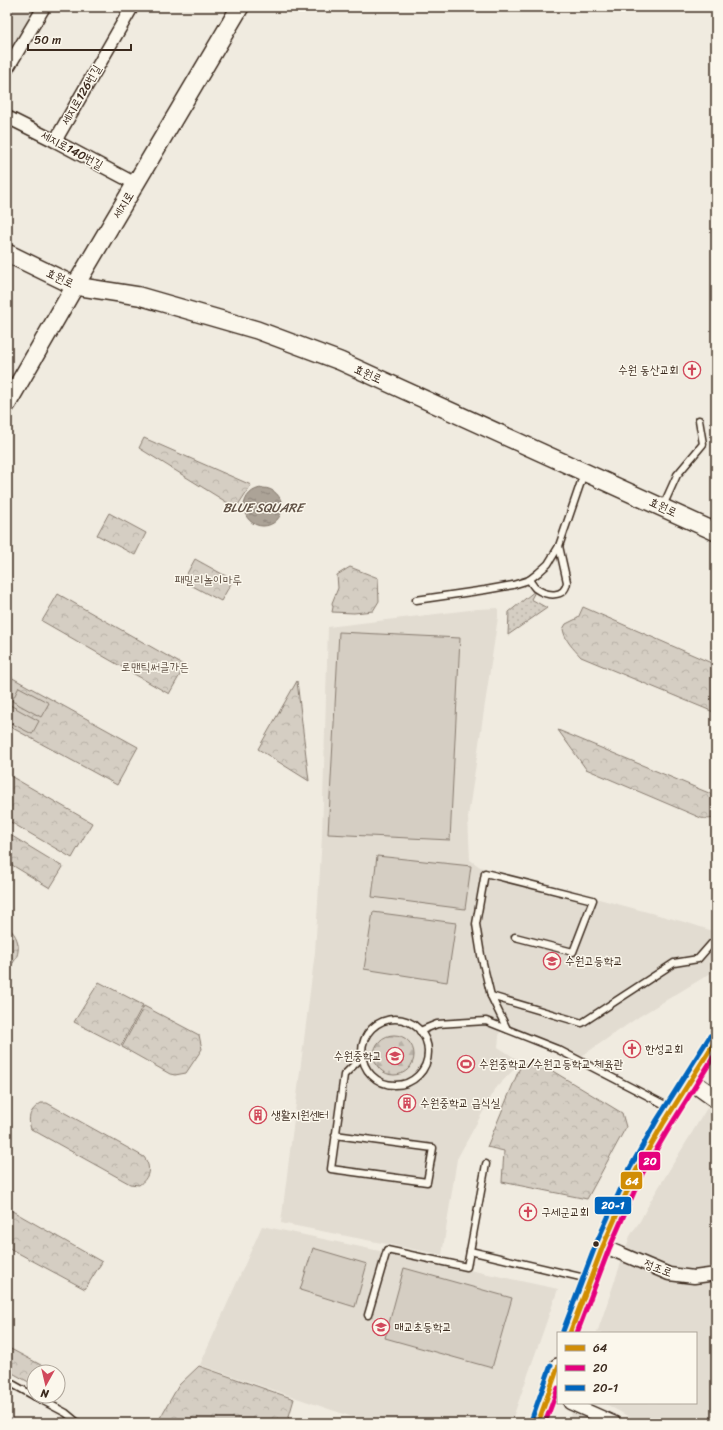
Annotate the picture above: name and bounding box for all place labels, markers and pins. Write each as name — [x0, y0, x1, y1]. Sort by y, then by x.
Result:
place label: 수원 동산교회 — [618, 359, 679, 381]
church icon: 수원 동산교회 — [682, 360, 702, 380]
place label: 수원고등학교 — [565, 950, 623, 972]
school or university icon: 수원고등학교 — [542, 951, 562, 971]
place label: 한성교회 — [645, 1038, 684, 1060]
church icon: 한성교회 — [622, 1039, 642, 1059]
place label: 수원중학교 — [334, 1045, 382, 1067]
school or university icon: 수원중학교 — [385, 1046, 405, 1066]
place label: 수원중학교/수원고등학교 체육관 — [479, 1053, 624, 1075]
sports icon: 수원중학교/수원고등학교 체육관 — [456, 1054, 476, 1074]
place label: 수원중학교 급식실 — [420, 1092, 501, 1114]
building icon: 수원중학교 급식실 — [397, 1093, 417, 1113]
place label: 생활지원센터 — [271, 1104, 329, 1126]
building icon: 생활지원센터 — [248, 1105, 268, 1125]
place label: 구세군교회 — [541, 1201, 589, 1223]
church icon: 구세군교회 — [518, 1202, 538, 1222]
unlabelled marker — [591, 1239, 601, 1249]
place label: 매교초등학교 — [394, 1316, 452, 1338]
school or university icon: 매교초등학교 — [371, 1317, 391, 1337]

